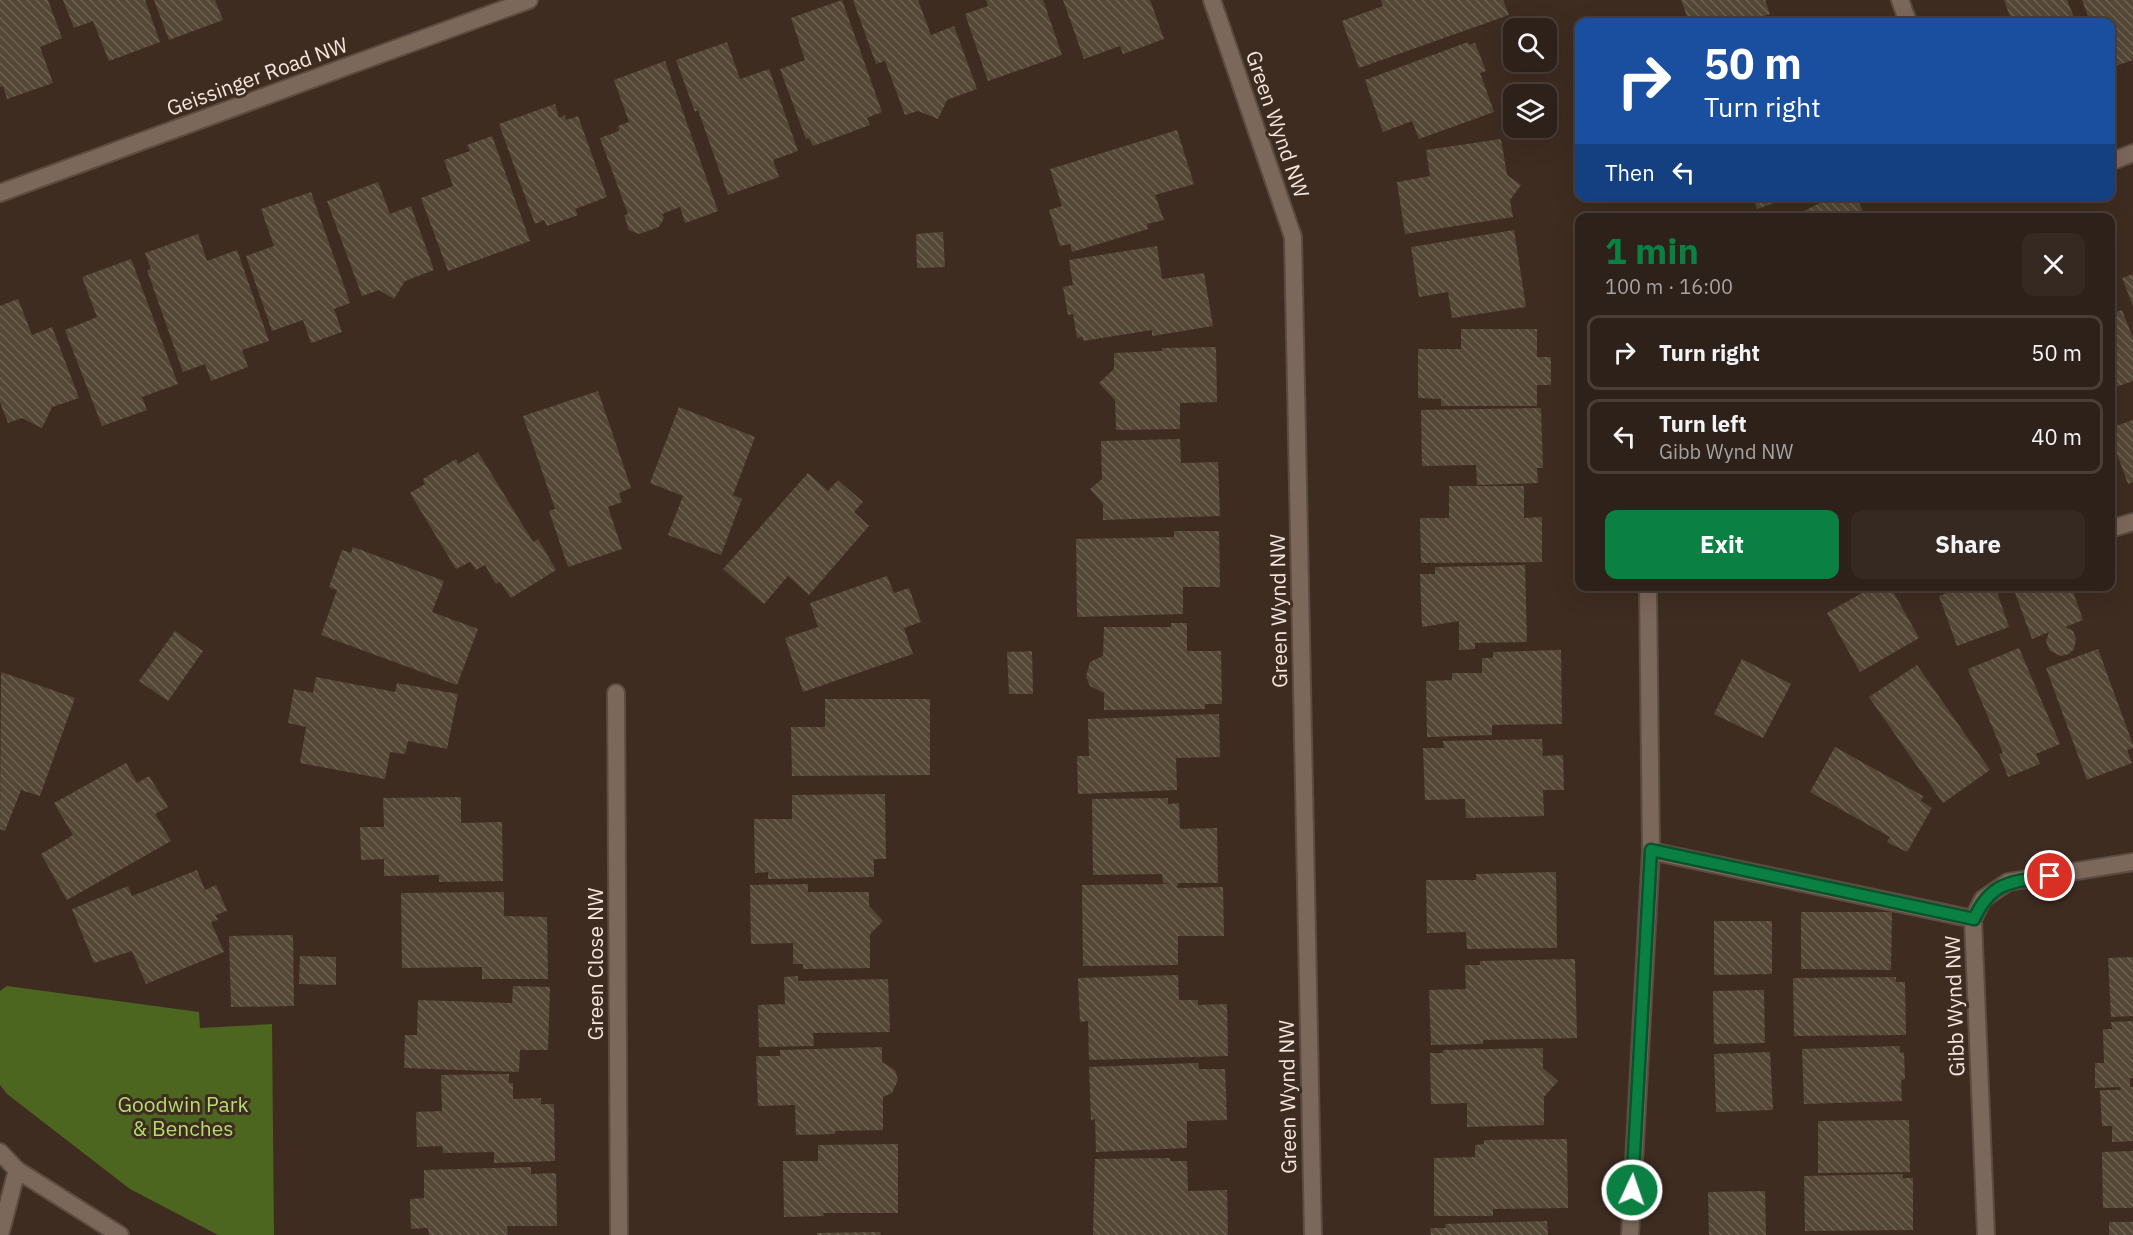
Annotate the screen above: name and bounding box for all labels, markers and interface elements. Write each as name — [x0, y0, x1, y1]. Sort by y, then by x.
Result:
map controls — [1503, 18, 1557, 138]
button: search — [1503, 18, 1557, 72]
street label: Geissinger Road NW — [163, 30, 352, 122]
text: 50 m — [1704, 36, 1802, 91]
icon: right — [1605, 42, 1683, 120]
street label: Green Wynd NW — [1240, 47, 1316, 202]
button: layers — [1503, 84, 1557, 138]
text: Turn right — [1704, 89, 1821, 124]
icon: left — [1667, 156, 1700, 189]
text: Then — [1605, 158, 1655, 187]
text: 1 min — [1605, 227, 1699, 274]
button: close — [2022, 233, 2085, 296]
text: 100 m · 16:00 — [1605, 273, 1733, 300]
icon: right — [1608, 336, 1641, 369]
text: Turn right — [1659, 338, 1760, 367]
text: 50 m — [2031, 338, 2082, 367]
text: Turn left — [1659, 409, 1747, 438]
icon: left — [1608, 420, 1641, 453]
text: 40 m — [2031, 422, 2082, 451]
text: Gibb Wynd NW — [1659, 438, 1793, 465]
button: Exit — [1605, 510, 1839, 579]
button: Share — [1851, 510, 2085, 579]
street label: Green Wynd NW — [1263, 534, 1293, 688]
pin — [2024, 850, 2075, 901]
icon: arrive — [2033, 859, 2066, 892]
street label: Green Close NW — [581, 887, 609, 1040]
street label: Gibb Wynd NW — [1938, 935, 1970, 1077]
street label: Green Wynd NW — [1272, 1020, 1302, 1174]
park label: Goodwin Park & Benches — [117, 1090, 249, 1142]
position arrow — [1600, 1158, 1664, 1222]

